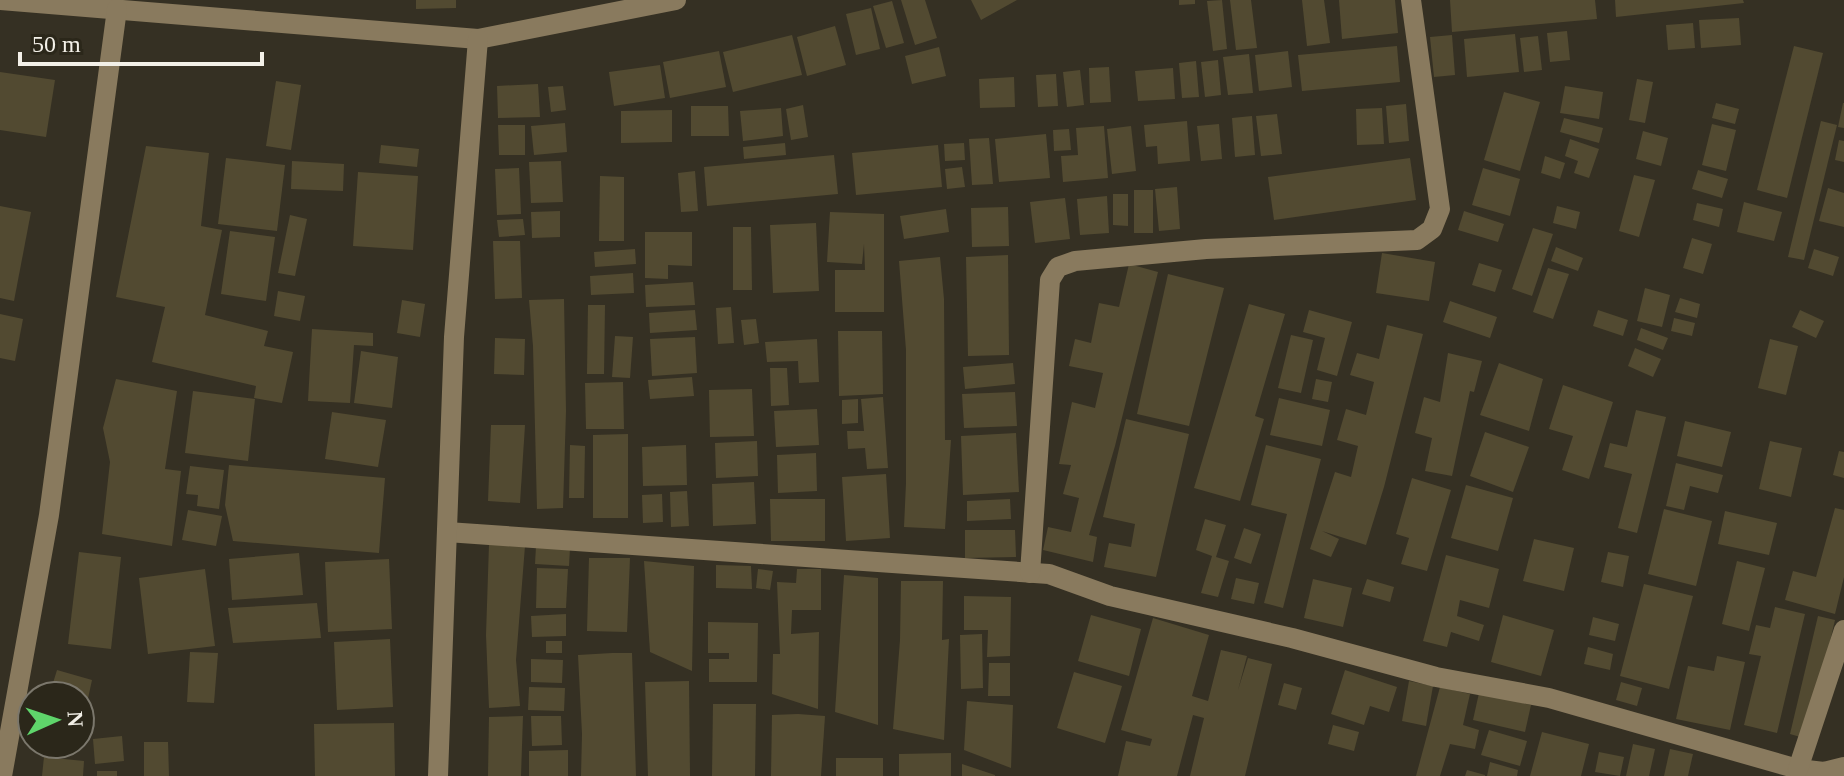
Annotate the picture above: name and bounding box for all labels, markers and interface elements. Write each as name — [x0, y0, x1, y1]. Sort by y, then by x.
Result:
scale bar — [20, 16, 262, 66]
text: 50 m — [32, 31, 81, 57]
north arrow — [16, 680, 96, 760]
text: N — [63, 710, 88, 728]

